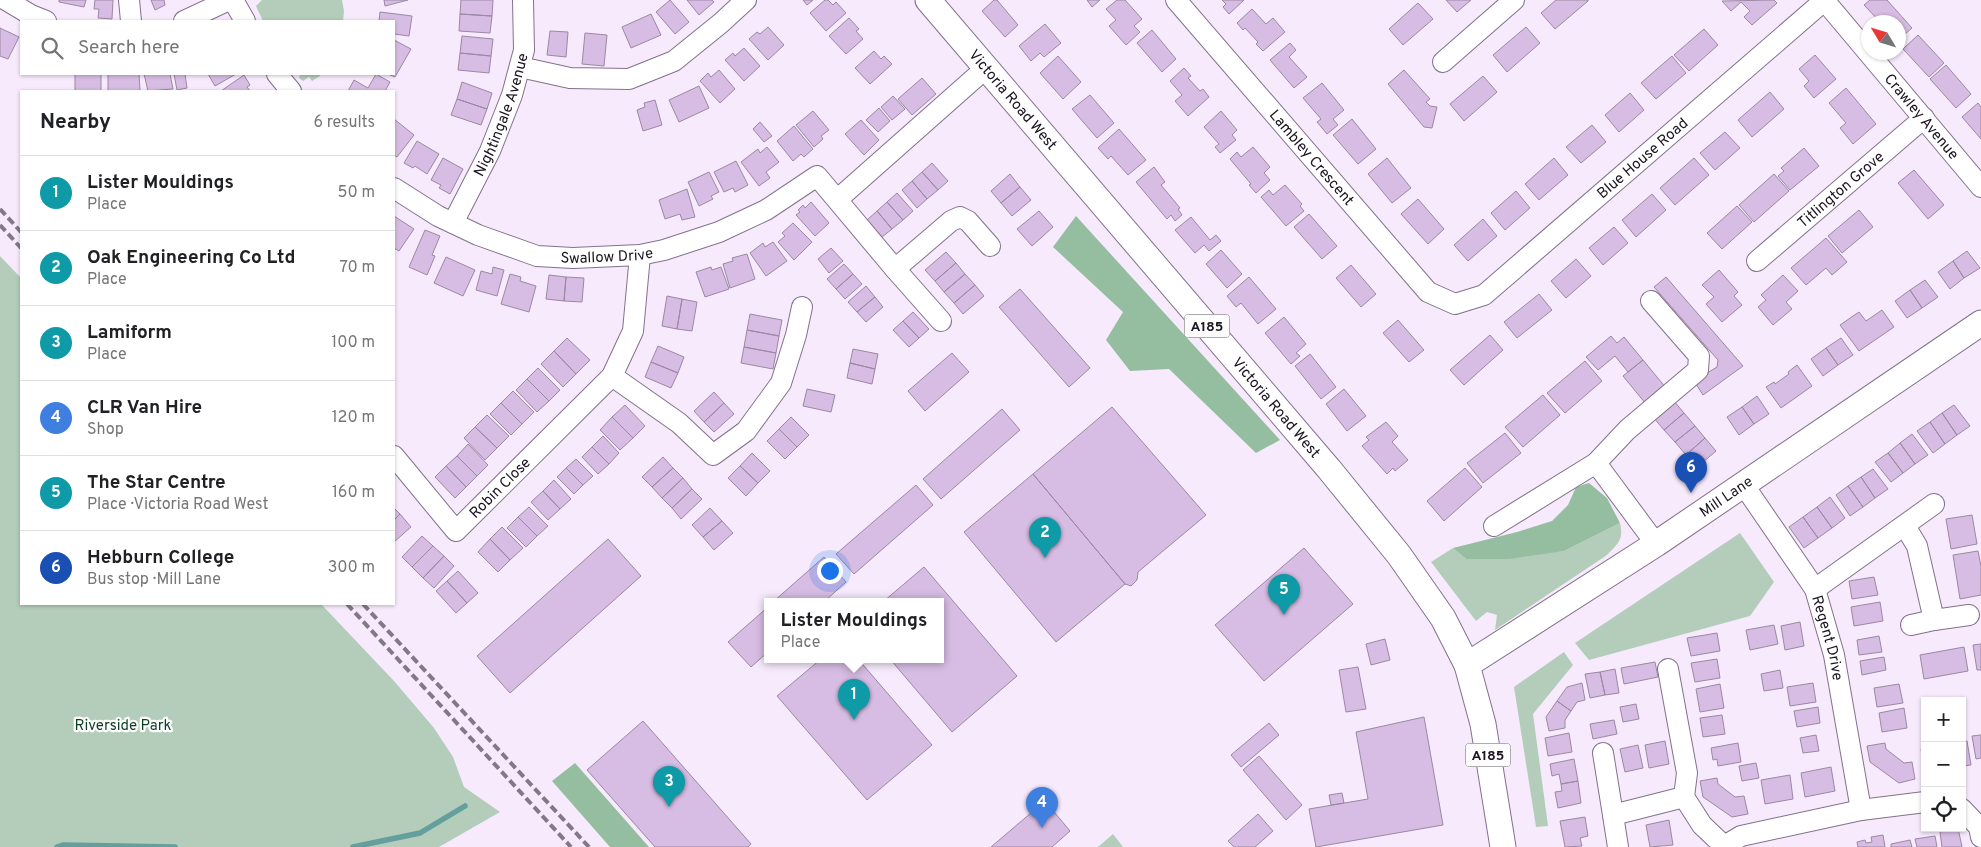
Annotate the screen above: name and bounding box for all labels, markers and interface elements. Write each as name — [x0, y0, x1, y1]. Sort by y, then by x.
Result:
north arrow — [1861, 15, 1906, 60]
search box — [20, 20, 395, 75]
icon: search — [38, 34, 66, 62]
text: Search here — [78, 36, 180, 60]
street label: Victoria Road West — [964, 46, 1060, 155]
street label: Nightingale Avenue — [470, 51, 534, 180]
street label: Crawley Avenue — [1879, 70, 1962, 164]
street label: Lambley Crescent — [1264, 107, 1357, 210]
text: Nearby — [40, 109, 111, 136]
text: 6 results — [313, 113, 375, 133]
street label: Blue House Road — [1594, 115, 1693, 204]
street label: Titlington Grove — [1794, 148, 1889, 233]
text: Lister Mouldings — [87, 171, 234, 195]
text: 1 — [53, 183, 59, 203]
text: 50 m — [338, 183, 375, 203]
text: Place — [87, 195, 127, 215]
street label: Swallow Drive — [560, 244, 655, 269]
text: Oak Engineering Co Ltd — [87, 246, 295, 270]
text: 2 — [51, 258, 61, 278]
text: 70 m — [340, 258, 375, 278]
text: Place — [87, 270, 127, 290]
road number: A185 — [1184, 314, 1230, 338]
text: Lamiform — [87, 321, 172, 345]
text: 3 — [51, 333, 61, 353]
text: 100 m — [331, 333, 375, 353]
text: Place — [87, 345, 127, 365]
street label: Victoria Road West — [1227, 354, 1324, 463]
text: CLR Van Hire — [87, 396, 202, 420]
text: 4 — [51, 408, 61, 428]
text: 120 m — [332, 408, 375, 428]
text: Shop — [87, 420, 124, 440]
pin: 6 — [1675, 452, 1707, 493]
street label: Robin Close — [466, 454, 536, 523]
text: The Star Centre — [87, 471, 226, 495]
street label: Mill Lane — [1696, 473, 1757, 523]
text: 5 — [51, 483, 61, 503]
text: 160 m — [332, 483, 375, 503]
text: Place · Victoria Road West — [87, 495, 268, 515]
pin: 2 — [1029, 517, 1061, 558]
text: Hebburn College — [87, 546, 234, 570]
text: 6 — [51, 558, 61, 578]
text: 300 m — [328, 558, 375, 578]
your location — [817, 558, 843, 584]
text: Bus stop · Mill Lane — [87, 570, 221, 590]
pin: 5 — [1268, 574, 1300, 615]
street label: Regent Drive — [1806, 593, 1846, 682]
popup — [764, 598, 944, 663]
text: Lister Mouldings — [781, 609, 927, 633]
text: Place — [781, 633, 820, 653]
pin: 1 — [838, 679, 870, 720]
map controls — [1921, 697, 1966, 832]
button: + — [1921, 697, 1966, 742]
park label: Riverside Park — [74, 717, 172, 736]
button: − — [1921, 742, 1966, 787]
road number: A185 — [1466, 744, 1510, 766]
pin: 3 — [653, 766, 685, 807]
pin: 4 — [1026, 787, 1058, 828]
button: locate — [1921, 787, 1966, 832]

